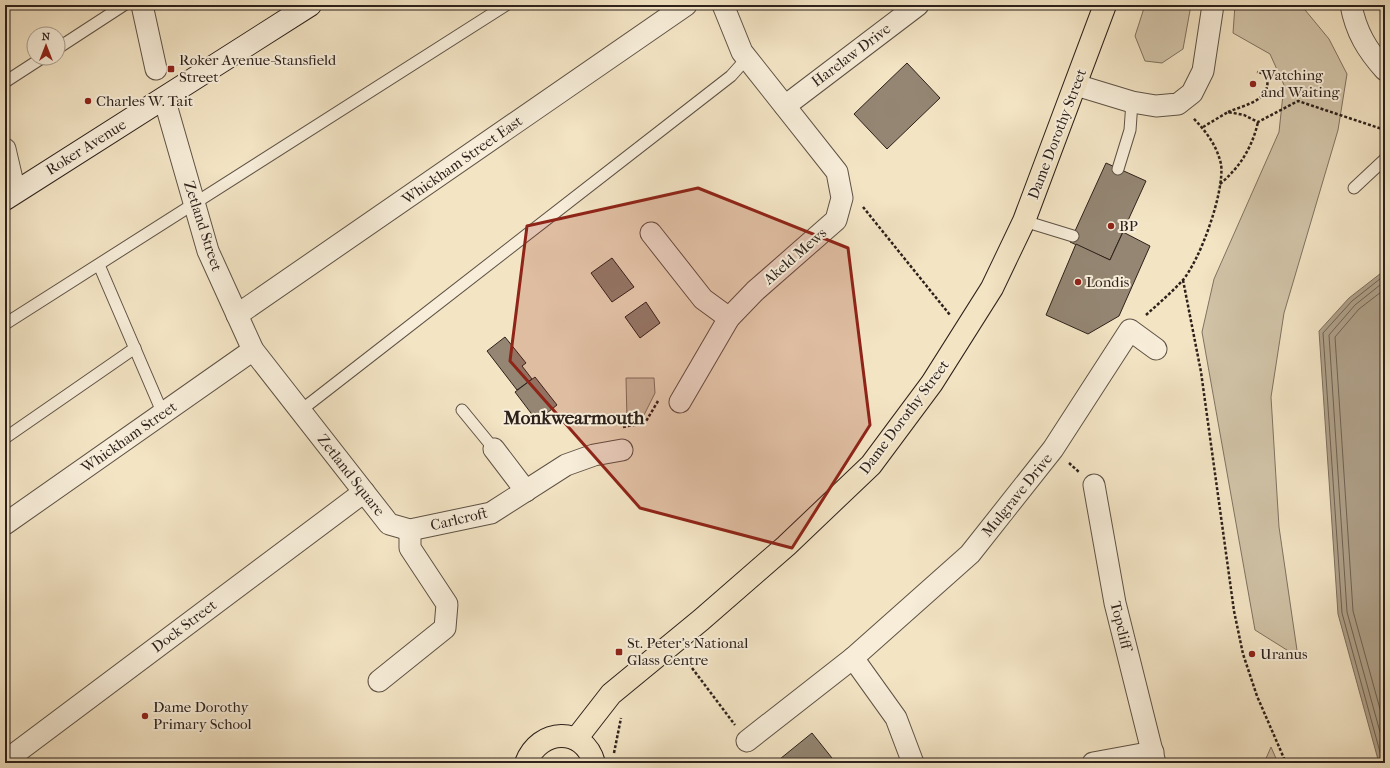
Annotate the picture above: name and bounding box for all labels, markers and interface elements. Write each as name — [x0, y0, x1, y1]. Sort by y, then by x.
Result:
street label: Harelaw Drive — [808, 19, 895, 91]
north arrow — [26, 26, 66, 66]
text: N — [42, 30, 51, 43]
place label: Roker Avenue-Stansfield Street — [179, 51, 337, 86]
marker: Roker Avenue-Stansfield Street — [166, 64, 176, 74]
street label: Dame Dorothy Street — [1024, 66, 1090, 202]
place label: Watching and Waiting — [1260, 66, 1340, 101]
marker: Watching and Waiting — [1248, 79, 1258, 89]
place label: Charles W. Tait — [96, 92, 194, 110]
marker: Charles W. Tait — [83, 96, 93, 106]
street label: Whickham Street East — [398, 111, 526, 209]
street label: Roker Avenue — [43, 115, 130, 179]
street label: Zetland Street — [180, 179, 226, 274]
place label: BP — [1119, 217, 1138, 235]
marker: BP — [1106, 221, 1116, 231]
street label: Akeld Mews — [759, 223, 831, 289]
place label: Londis — [1086, 273, 1130, 291]
marker: Londis — [1073, 277, 1083, 287]
street label: Dame Dorothy Street — [855, 356, 953, 478]
street label: Whickham Street — [77, 397, 181, 477]
district label: Monkwearmouth — [503, 407, 645, 429]
street label: Zetland Square — [314, 431, 389, 520]
street label: Mulgrave Drive — [978, 449, 1056, 540]
street label: Carlcroft — [429, 504, 490, 534]
street label: Dock Street — [148, 596, 220, 656]
street label: Topcliff — [1106, 599, 1136, 654]
place label: St. Peter's National Glass Centre — [627, 634, 748, 669]
place label: Uranus — [1260, 645, 1308, 663]
marker: St. Peter's National Glass Centre — [614, 647, 624, 657]
marker: Uranus — [1247, 649, 1257, 659]
place label: Dame Dorothy Primary School — [153, 698, 252, 733]
marker: Dame Dorothy Primary School — [140, 711, 150, 721]

